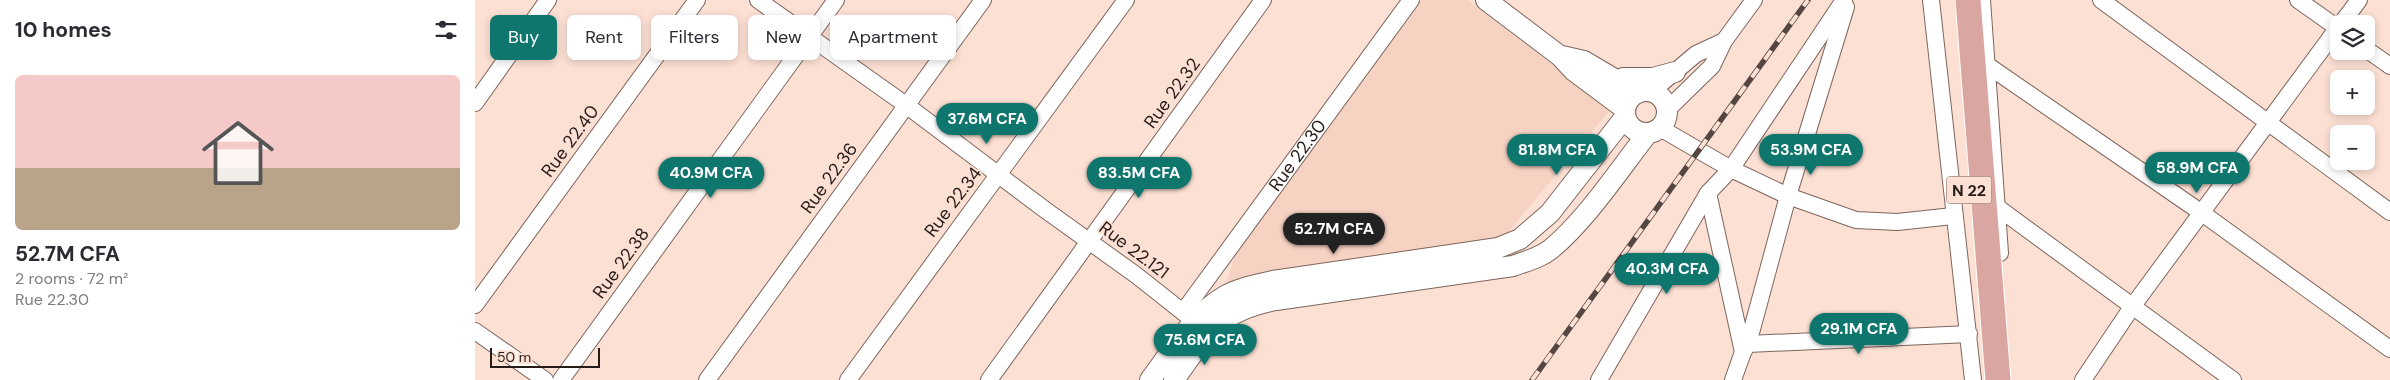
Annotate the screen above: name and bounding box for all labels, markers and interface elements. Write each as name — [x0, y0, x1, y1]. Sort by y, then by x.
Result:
chip: Buy — [490, 15, 557, 60]
chip: Rent — [567, 15, 641, 60]
chip: Filters — [651, 15, 738, 60]
chip: New — [748, 15, 820, 60]
chip: Apartment — [830, 15, 956, 60]
map controls — [2330, 15, 2375, 170]
button: layers — [2330, 15, 2375, 60]
text: 10 homes — [15, 16, 112, 44]
icon: filters — [432, 16, 460, 44]
street label: Rue 22.32 — [1138, 53, 1206, 133]
button: + — [2330, 70, 2375, 115]
street label: Rue 22.40 — [536, 100, 604, 182]
pin: 37.6M CFA — [930, 102, 1044, 145]
icon: home — [193, 108, 283, 198]
text: 37.6M CFA — [947, 108, 1027, 129]
street label: Rue 22.30 — [1263, 115, 1332, 196]
button: − — [2330, 125, 2375, 170]
pin: 81.8M CFA — [1500, 134, 1614, 176]
pin: 53.9M CFA — [1754, 134, 1868, 176]
street label: Rue 22.36 — [795, 138, 863, 218]
text: 81.8M CFA — [1518, 139, 1596, 160]
text: 53.9M CFA — [1770, 139, 1852, 160]
pin: 58.9M CFA — [2140, 152, 2254, 194]
pin: 40.9M CFA — [654, 156, 768, 199]
pin: 83.5M CFA — [1082, 156, 1196, 199]
text: 58.9M CFA — [2156, 157, 2238, 178]
text: 40.9M CFA — [669, 162, 753, 183]
street label: Rue 22.34 — [919, 162, 987, 242]
text: 83.5M CFA — [1098, 162, 1180, 183]
road number: N 22 — [1947, 176, 1991, 204]
pin: 52.7M CFA — [1277, 212, 1391, 255]
street label: Rue 22.121 — [1094, 216, 1174, 284]
text: 52.7M CFA — [1294, 218, 1374, 239]
street label: Rue 22.38 — [587, 223, 655, 303]
text: 52.7M CFA — [15, 240, 120, 268]
pin: 40.3M CFA — [1610, 252, 1724, 295]
text: 40.3M CFA — [1625, 258, 1709, 279]
text: 2 rooms · 72 m² — [15, 268, 128, 289]
text: Rue 22.30 — [15, 289, 89, 310]
pin: 29.1M CFA — [1802, 312, 1916, 355]
text: 29.1M CFA — [1821, 318, 1897, 339]
pin: 75.6M CFA — [1148, 324, 1262, 366]
text: 75.6M CFA — [1165, 329, 1245, 350]
scale bar — [490, 345, 600, 368]
text: 50 m — [497, 348, 531, 366]

